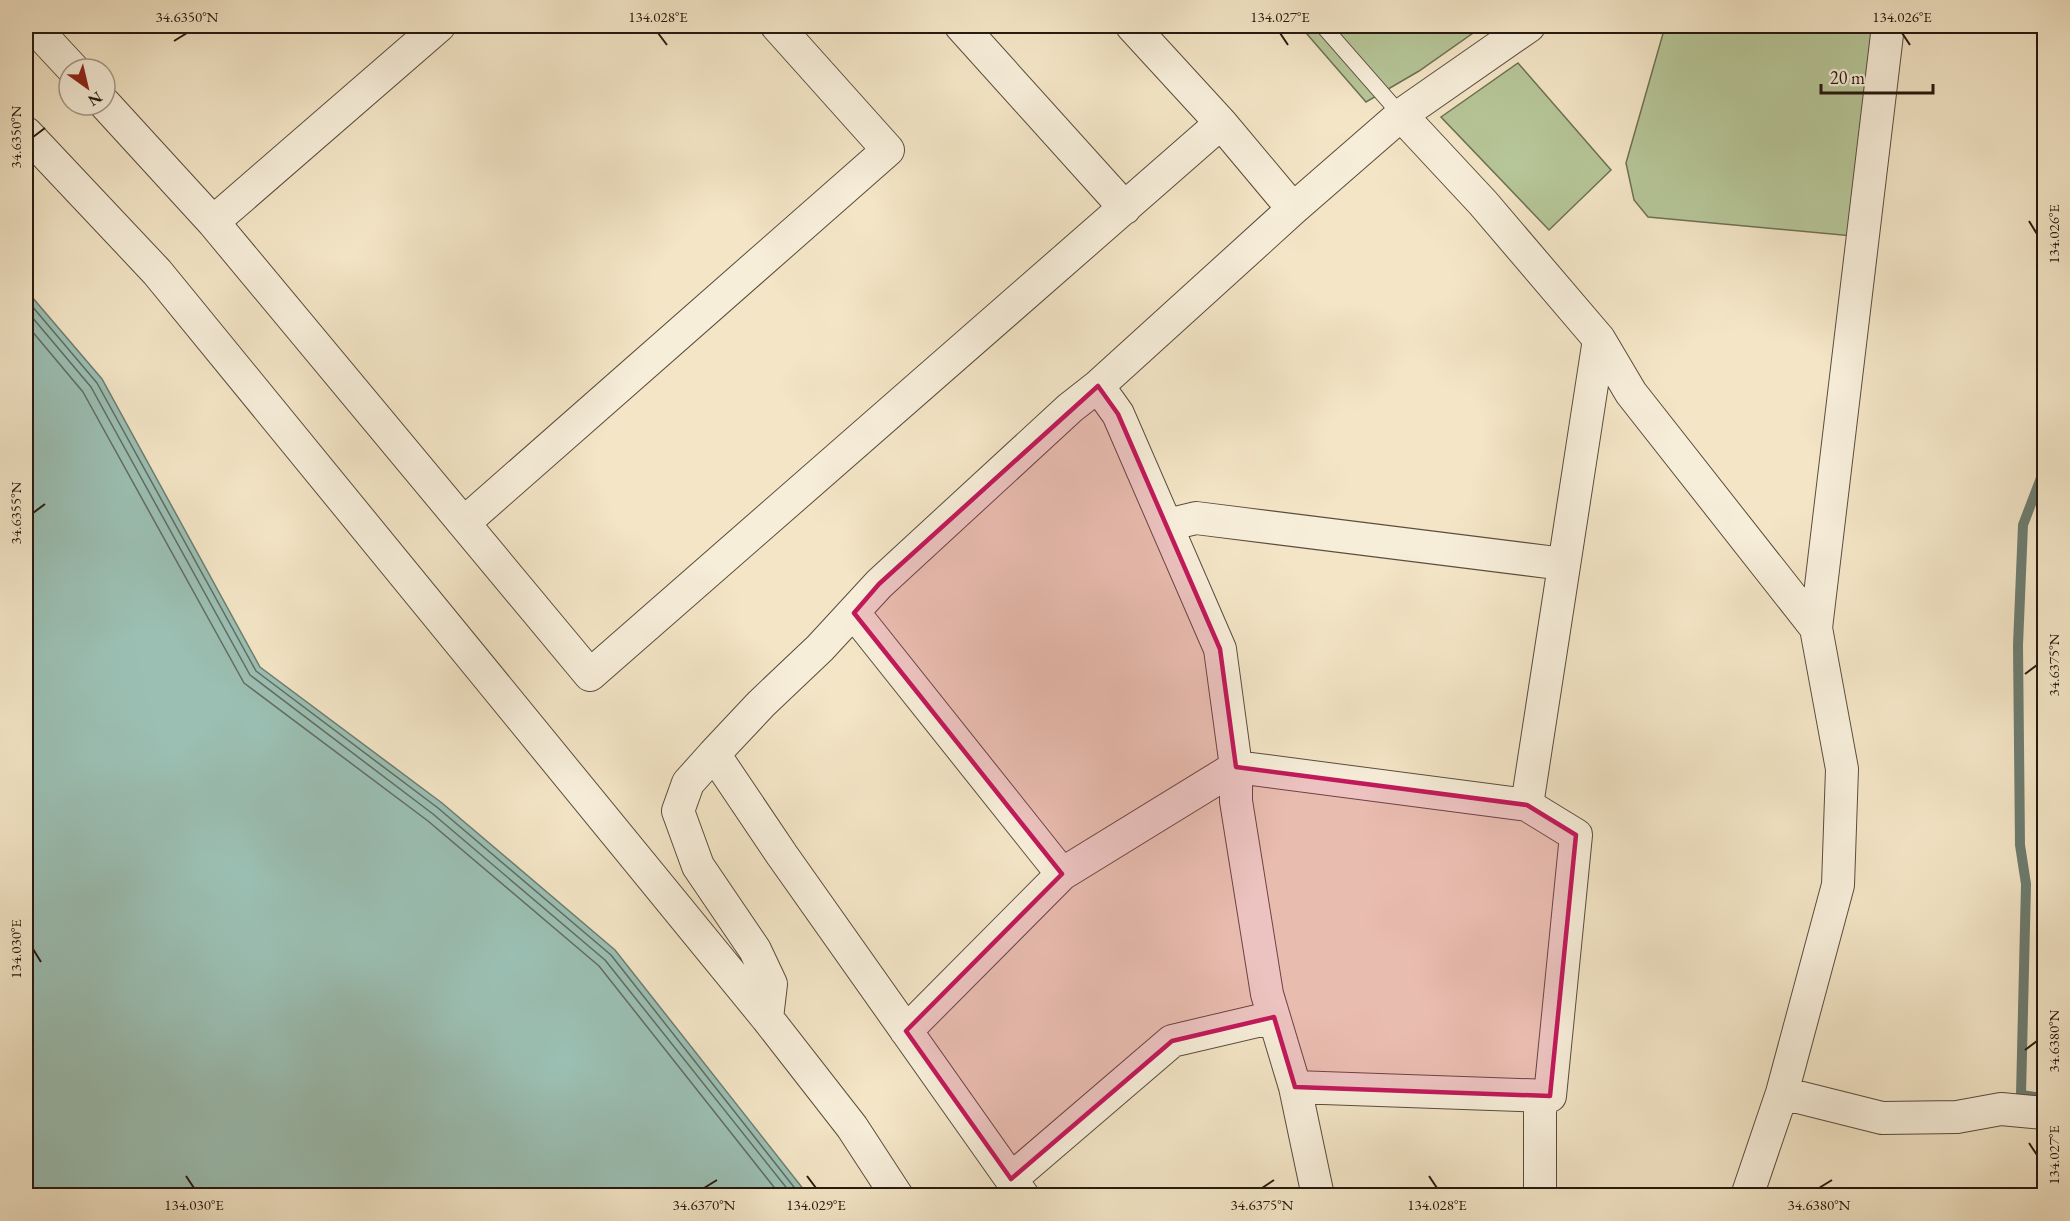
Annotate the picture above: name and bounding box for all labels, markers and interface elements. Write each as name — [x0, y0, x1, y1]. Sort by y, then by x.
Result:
text: 34.6350°N — [156, 7, 219, 26]
text: 134.028°E — [628, 7, 688, 26]
text: 134.027°E — [1250, 7, 1310, 26]
text: 134.026°E — [1872, 7, 1932, 26]
north arrow — [57, 57, 117, 117]
scale bar — [1821, 57, 1934, 95]
text: 20 m — [1830, 66, 1865, 89]
text: N — [84, 87, 106, 111]
text: 34.6350°N — [6, 105, 25, 168]
text: 134.026°E — [2044, 204, 2063, 264]
text: 34.6355°N — [6, 481, 25, 544]
text: 34.6375°N — [2044, 633, 2063, 696]
text: 134.030°E — [6, 919, 25, 979]
text: 34.6380°N — [2044, 1009, 2063, 1072]
text: 134.027°E — [2044, 1125, 2063, 1185]
text: 134.030°E — [164, 1195, 224, 1214]
text: 34.6370°N — [673, 1195, 736, 1214]
text: 134.029°E — [786, 1195, 846, 1214]
text: 34.6375°N — [1231, 1195, 1294, 1214]
text: 134.028°E — [1407, 1195, 1467, 1214]
text: 34.6380°N — [1788, 1195, 1851, 1214]

